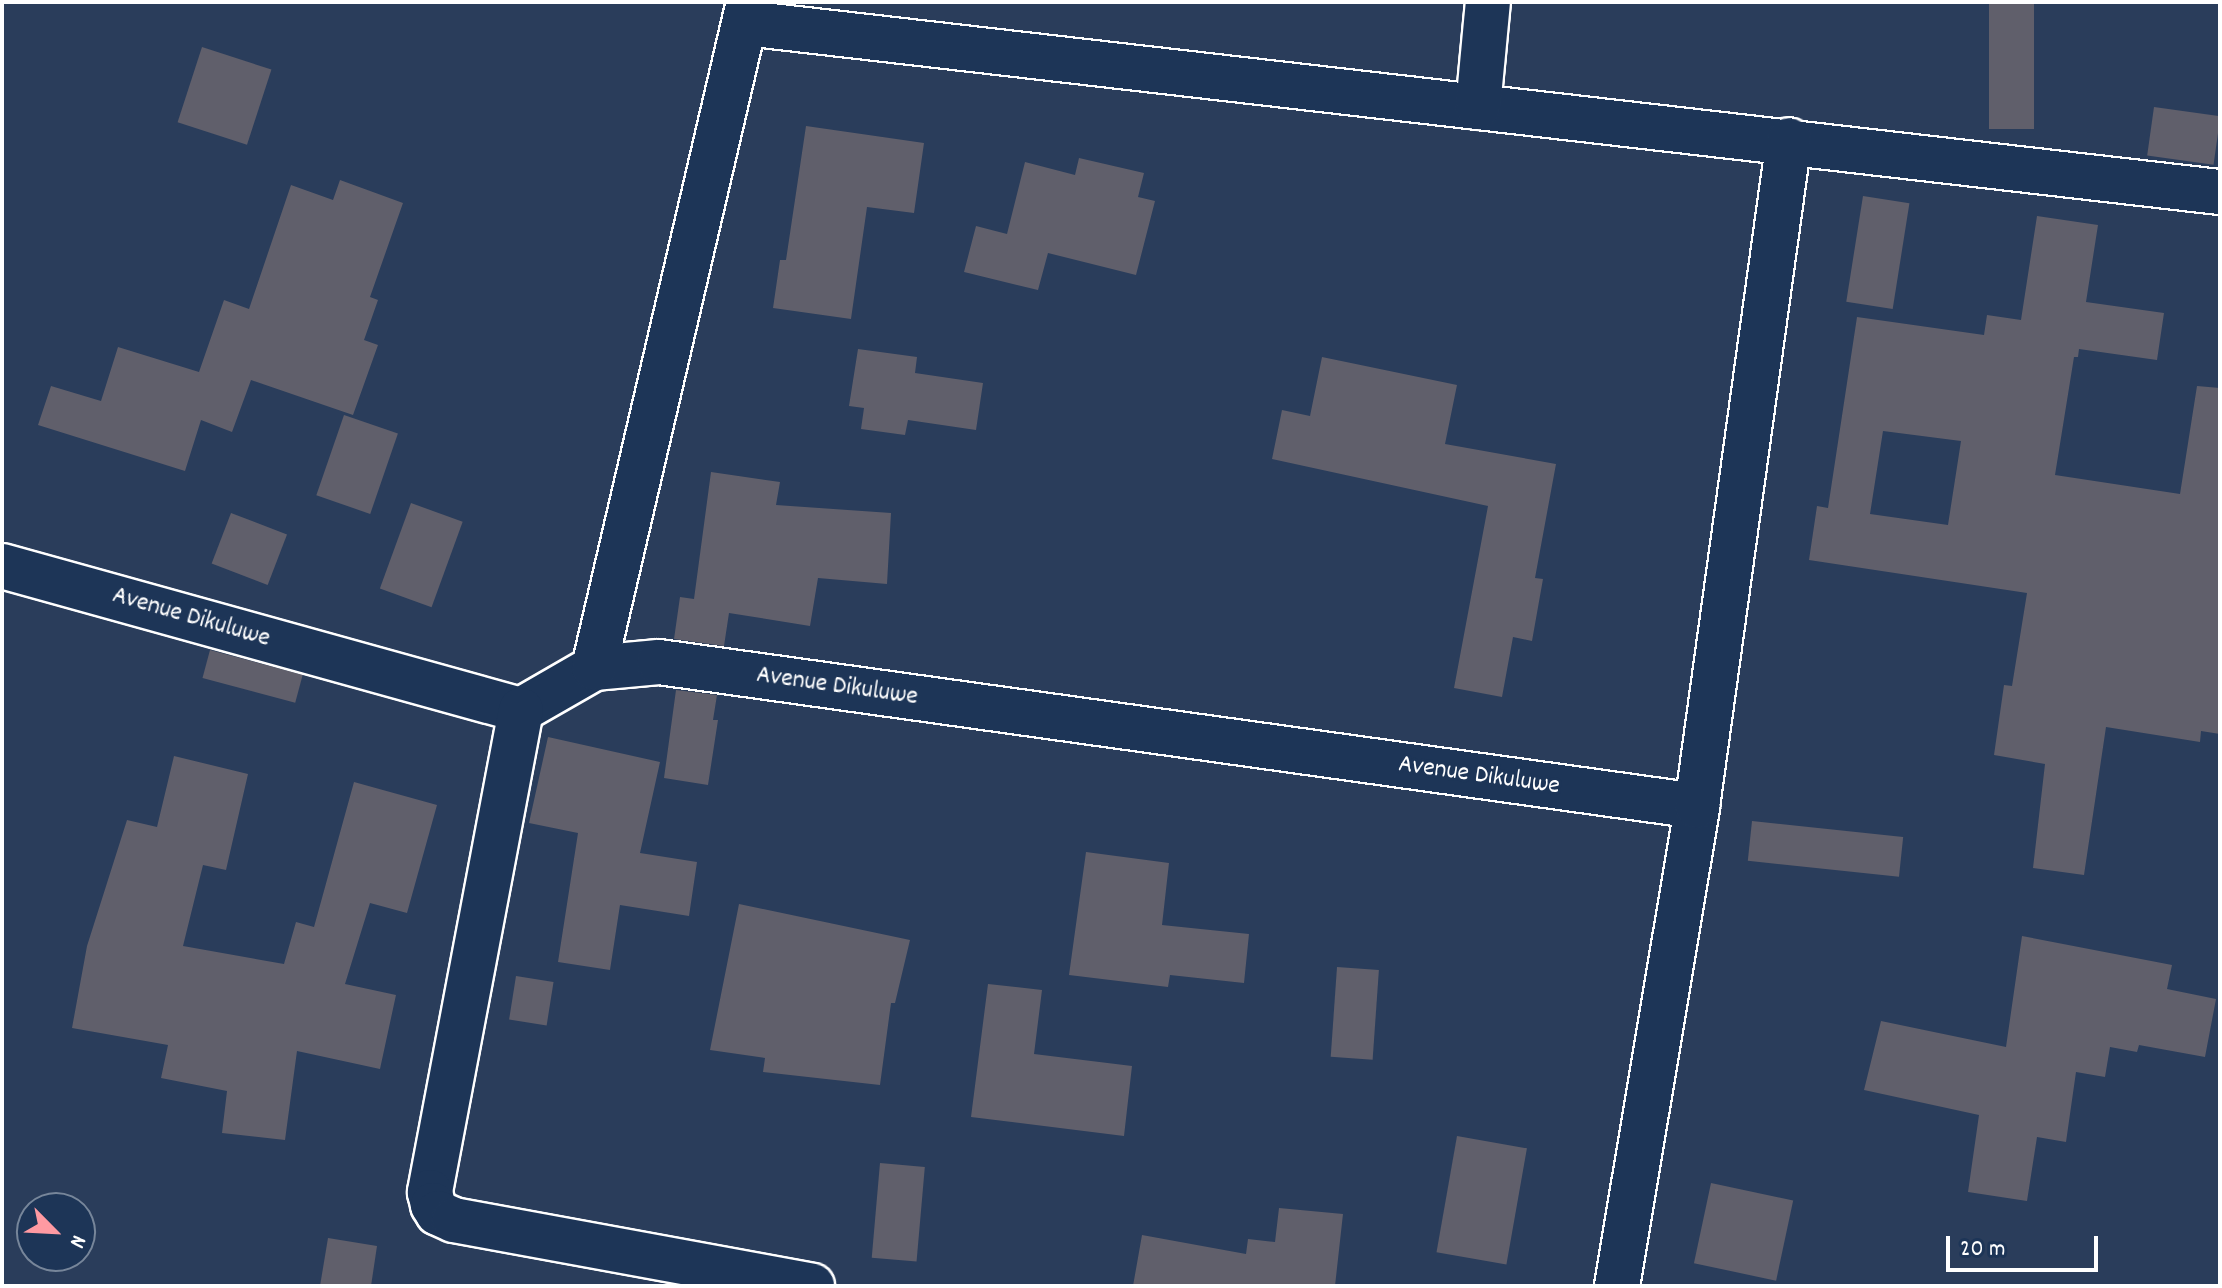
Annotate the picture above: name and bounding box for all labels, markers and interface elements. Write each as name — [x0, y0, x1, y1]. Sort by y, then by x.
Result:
street label: Avenue Dikuluwe — [108, 581, 274, 655]
street label: Avenue Dikuluwe — [754, 660, 920, 714]
street label: Avenue Dikuluwe — [1396, 749, 1562, 803]
north arrow — [16, 1192, 96, 1272]
scale bar — [1950, 1220, 2102, 1270]
text: N — [60, 1230, 93, 1252]
text: 20 m — [1960, 1233, 2006, 1267]

